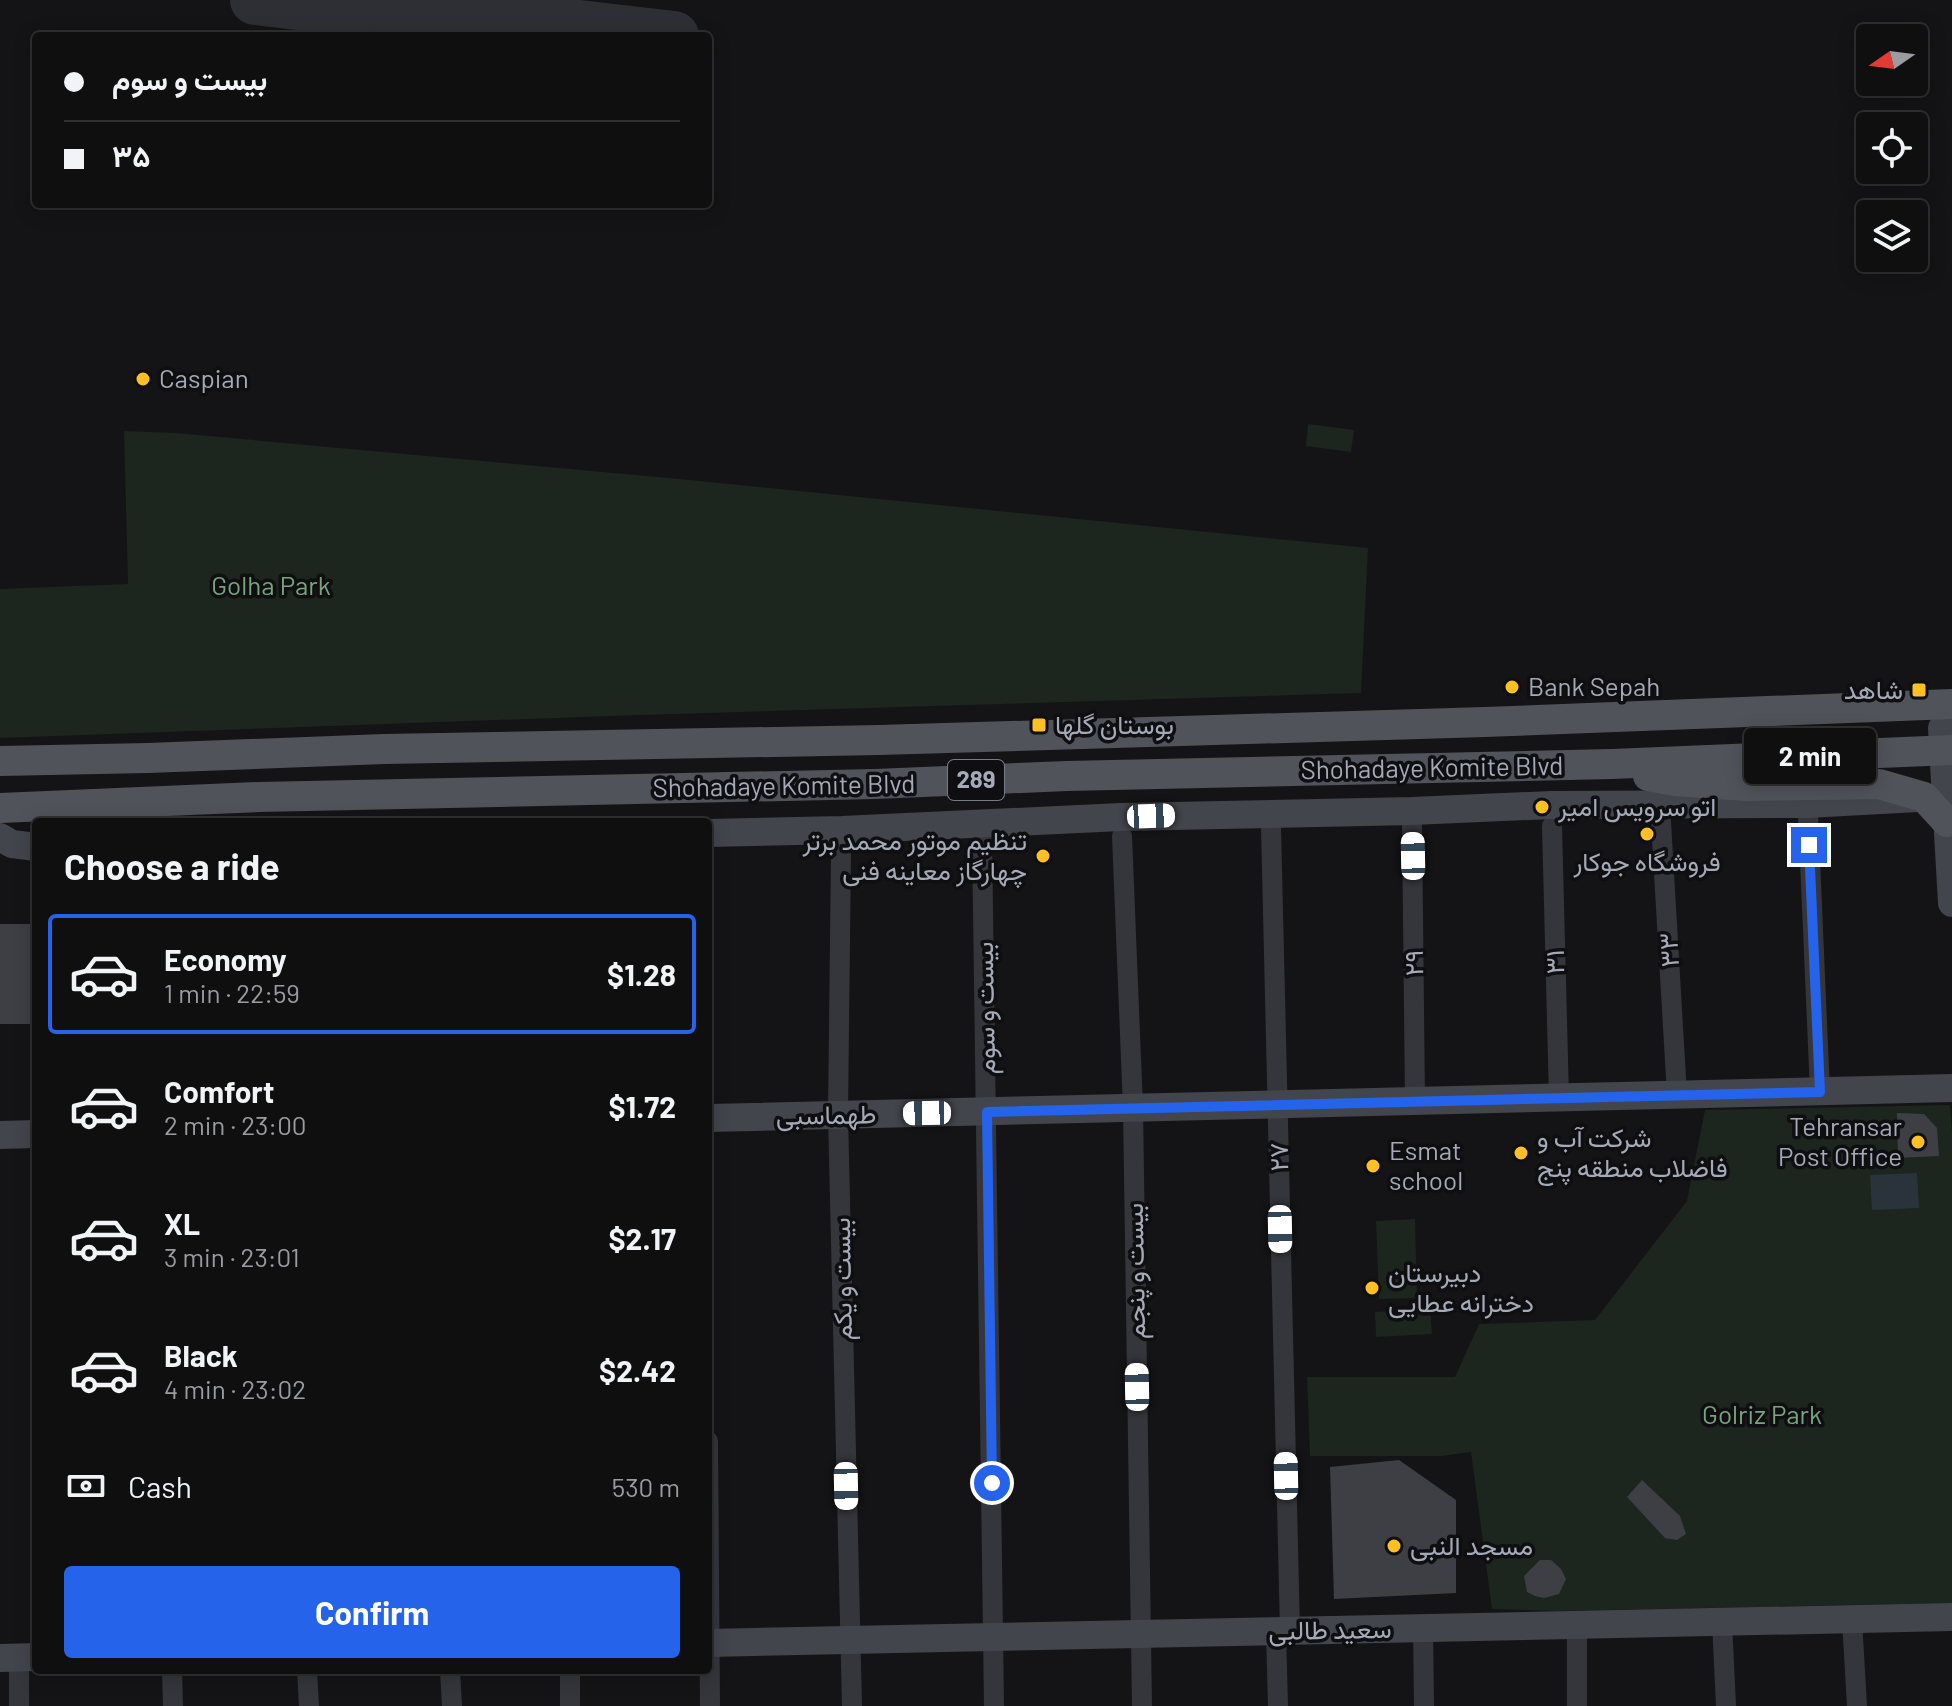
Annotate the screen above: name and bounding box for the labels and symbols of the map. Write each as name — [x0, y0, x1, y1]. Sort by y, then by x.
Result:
north arrow — [1856, 24, 1928, 96]
place label: Caspian — [159, 362, 249, 393]
marker: Caspian — [134, 370, 152, 388]
park label: Golha Park — [211, 569, 331, 600]
place label: Bank Sepah — [1528, 670, 1660, 701]
place label: شاهد — [1844, 673, 1903, 704]
marker: Bank Sepah — [1503, 678, 1521, 696]
marker: شاهد — [1910, 681, 1928, 699]
place label: بوستان گلها — [1055, 708, 1174, 741]
marker: بوستان گلها — [1030, 716, 1048, 734]
callout: 2 min — [1743, 729, 1875, 785]
street label: Shohadaye Komite Blvd — [1300, 749, 1564, 784]
road number: 289 — [948, 760, 1004, 800]
street label: Shohadaye Komite Blvd — [652, 767, 916, 802]
place label: اتو سرویس امیر — [1557, 790, 1716, 823]
marker: اتو سرویس امیر — [1533, 798, 1551, 816]
car — [1127, 803, 1175, 829]
place label: تنظیم موتور محمد برتر چهارگاز معاینه فنی — [801, 824, 1027, 889]
marker: فروشگاه جوکار — [1638, 825, 1656, 843]
route end — [1791, 827, 1827, 863]
car — [1401, 832, 1425, 880]
place label: فروشگاه جوکار — [1572, 845, 1721, 878]
marker: تنظیم موتور محمد برتر چهارگاز معاینه فنی — [1034, 847, 1052, 865]
street label: ۳۳ — [1651, 932, 1684, 968]
street label: بیست و سوم — [967, 941, 1003, 1075]
street label: ۳۱ — [1538, 949, 1569, 975]
street label: ۲۹ — [1397, 950, 1428, 976]
street label: طهماسبی — [776, 1097, 876, 1132]
car — [903, 1101, 951, 1125]
place label: Tehransar Post Office — [1778, 1110, 1903, 1171]
place label: شرکت آب و فاضلاب منطقه پنج — [1537, 1121, 1728, 1186]
marker: Tehransar Post Office — [1909, 1133, 1927, 1151]
place label: Esmat school — [1389, 1134, 1463, 1195]
street label: ۲۷ — [1262, 1142, 1293, 1172]
marker: شرکت آب و فاضلاب منطقه پنج — [1512, 1144, 1530, 1162]
marker: Esmat school — [1364, 1157, 1382, 1175]
street label: بیست و پنجم — [1117, 1203, 1154, 1339]
car — [1268, 1205, 1292, 1253]
street label: بیست و یکم — [824, 1217, 860, 1341]
place label: دبیرستان دخترانه عطایی — [1388, 1256, 1534, 1319]
marker: دبیرستان دخترانه عطایی — [1363, 1279, 1381, 1297]
car — [1125, 1363, 1149, 1411]
park label: Golriz Park — [1702, 1398, 1822, 1429]
car — [1274, 1452, 1298, 1500]
car — [834, 1462, 858, 1510]
route start — [974, 1465, 1010, 1501]
place label: مسجد النبی — [1410, 1529, 1533, 1562]
marker: مسجد النبی — [1385, 1537, 1403, 1555]
street label: سعید طالبی — [1268, 1612, 1392, 1647]

